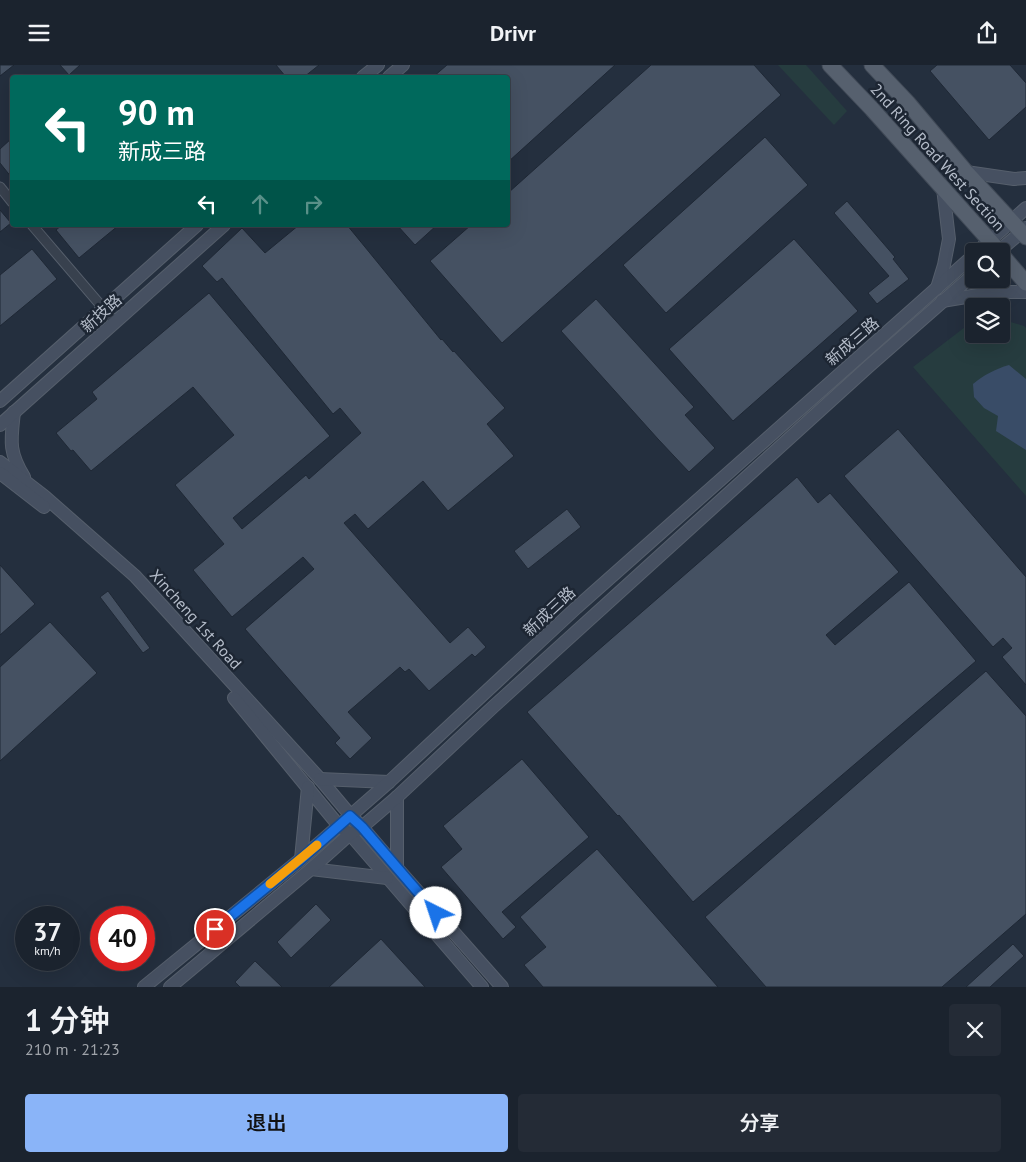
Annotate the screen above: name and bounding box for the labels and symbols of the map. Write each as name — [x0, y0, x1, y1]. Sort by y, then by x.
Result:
street label: 2nd Ring Road West Section — [867, 79, 1009, 235]
street label: 新技路 — [76, 290, 126, 336]
street label: 新成三路 — [821, 312, 883, 370]
street label: Xincheng 1st Road — [146, 565, 246, 673]
street label: 新成三路 — [519, 582, 579, 640]
position arrow — [409, 886, 461, 938]
speed limit sign: 40 — [90, 906, 155, 971]
pin — [194, 908, 236, 950]

